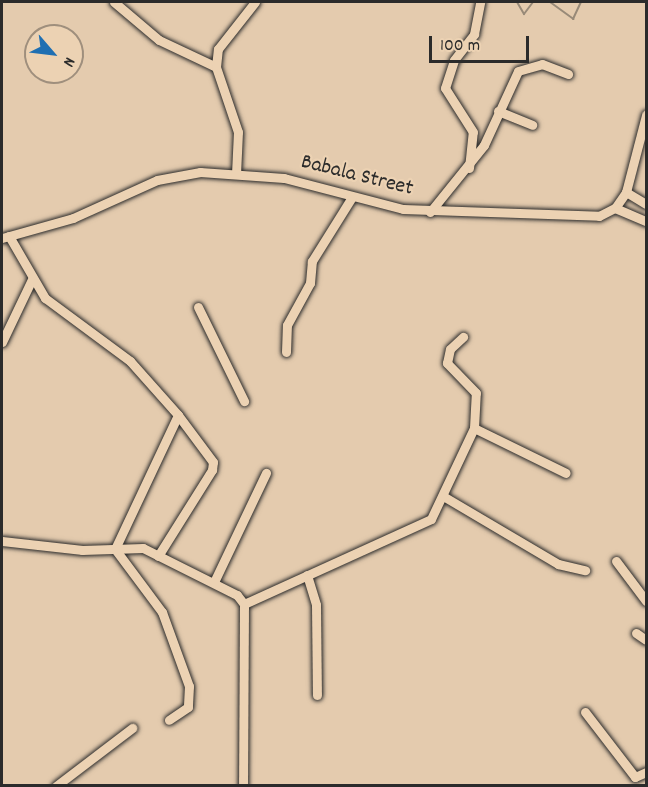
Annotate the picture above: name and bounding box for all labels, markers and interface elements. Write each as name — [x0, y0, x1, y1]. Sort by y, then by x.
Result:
north arrow — [24, 24, 84, 84]
scale bar — [432, 24, 532, 62]
text: 100 m — [440, 34, 480, 59]
text: N — [57, 53, 81, 71]
street label: Babala Street — [298, 149, 416, 203]

